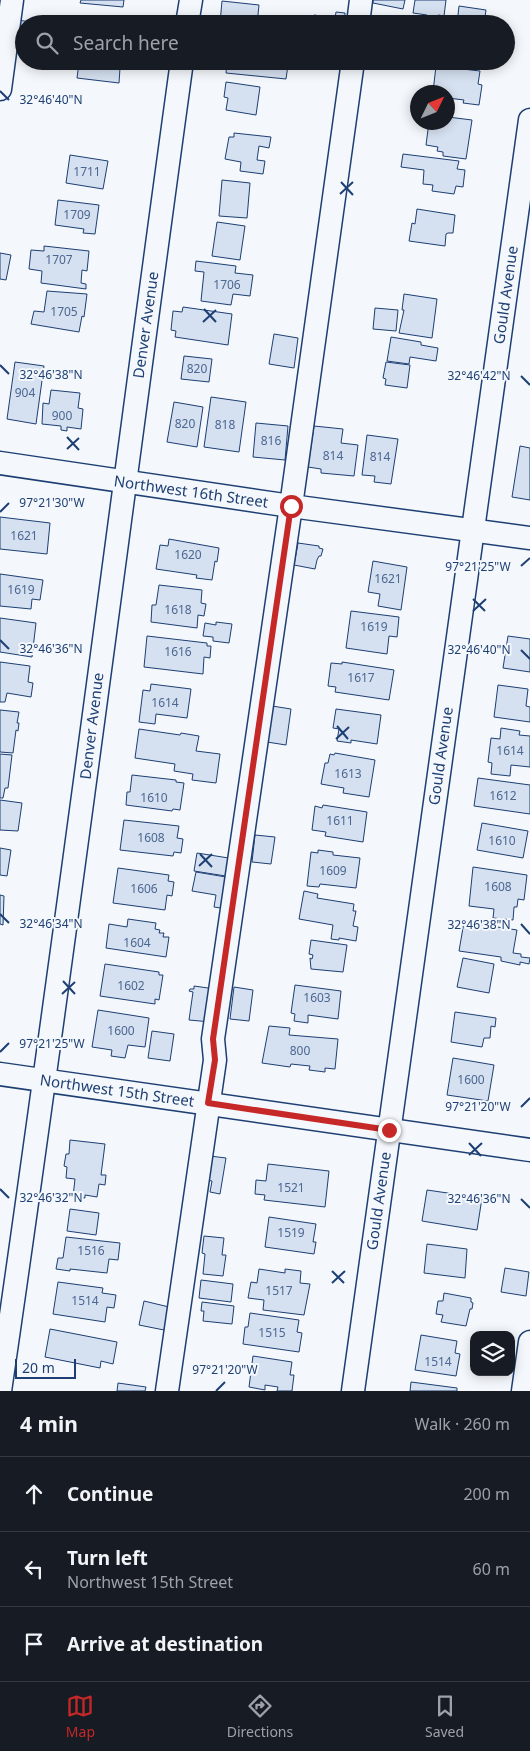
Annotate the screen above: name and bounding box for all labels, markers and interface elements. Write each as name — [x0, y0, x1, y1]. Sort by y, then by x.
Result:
search box — [15, 15, 515, 70]
icon: search — [33, 29, 61, 57]
text: Search here — [73, 30, 179, 56]
north arrow — [410, 85, 455, 130]
text: 32°46'40"N — [19, 91, 83, 108]
house number: 1711 — [73, 163, 101, 180]
house number: 1709 — [63, 206, 91, 223]
street label: Gould Avenue — [488, 244, 522, 345]
house number: 1707 — [45, 251, 73, 268]
street label: Denver Avenue — [128, 270, 162, 379]
house number: 1706 — [213, 276, 241, 293]
house number: 1705 — [50, 303, 78, 320]
house number: 820 — [187, 360, 207, 377]
text: 32°46'38"N — [19, 366, 83, 383]
text: 32°46'42"N — [447, 367, 511, 384]
house number: 904 — [15, 384, 35, 401]
house number: 900 — [52, 407, 72, 424]
house number: 820 — [175, 415, 195, 432]
house number: 818 — [215, 416, 235, 433]
house number: 816 — [261, 432, 281, 449]
house number: 814 — [323, 447, 343, 464]
house number: 814 — [370, 448, 390, 465]
street label: Northwest 16th Street — [113, 470, 270, 512]
text: 97°21'30"W — [19, 494, 85, 511]
route start — [280, 495, 303, 518]
house number: 1621 — [10, 527, 38, 544]
house number: 1620 — [174, 546, 202, 563]
text: 97°21'25"W — [445, 558, 511, 575]
house number: 1621 — [374, 570, 402, 587]
house number: 1619 — [7, 581, 35, 598]
house number: 1618 — [164, 601, 192, 618]
house number: 1619 — [360, 618, 388, 635]
text: 32°46'36"N — [19, 640, 83, 657]
text: 32°46'40"N — [447, 641, 511, 658]
house number: 1616 — [164, 643, 192, 660]
house number: 1617 — [347, 669, 375, 686]
street label: Denver Avenue — [75, 671, 107, 780]
house number: 1614 — [151, 694, 179, 711]
street label: Gould Avenue — [423, 705, 457, 806]
house number: 1614 — [496, 742, 524, 759]
house number: 1613 — [334, 765, 362, 782]
house number: 1612 — [489, 787, 517, 804]
house number: 1610 — [140, 789, 168, 806]
house number: 1611 — [326, 812, 354, 829]
house number: 1608 — [137, 829, 165, 846]
house number: 1610 — [488, 832, 516, 849]
house number: 1609 — [319, 862, 347, 879]
house number: 1608 — [484, 878, 512, 895]
house number: 1606 — [130, 880, 158, 897]
text: 32°46'34"N — [19, 915, 83, 932]
text: 32°46'38"N — [447, 916, 511, 933]
house number: 1604 — [123, 934, 151, 951]
house number: 1602 — [117, 977, 145, 994]
house number: 1603 — [303, 989, 331, 1006]
house number: 1600 — [107, 1022, 135, 1039]
text: 97°21'25"W — [19, 1035, 85, 1052]
house number: 800 — [290, 1042, 310, 1059]
street label: Northwest 15th Street — [39, 1069, 196, 1111]
house number: 1600 — [457, 1071, 485, 1088]
text: 97°21'20"W — [445, 1098, 511, 1115]
route end — [378, 1119, 401, 1142]
street label: Gould Avenue — [361, 1150, 395, 1251]
house number: 1521 — [277, 1179, 305, 1196]
text: 32°46'32"N — [19, 1189, 83, 1206]
text: 32°46'36"N — [447, 1190, 511, 1207]
house number: 1519 — [277, 1224, 305, 1241]
house number: 1516 — [77, 1242, 105, 1259]
house number: 1517 — [265, 1282, 293, 1299]
house number: 1514 — [71, 1292, 99, 1309]
house number: 1515 — [258, 1324, 286, 1341]
map controls — [470, 1331, 515, 1376]
button: layers — [470, 1331, 515, 1376]
house number: 1514 — [424, 1353, 452, 1370]
scale bar — [15, 1356, 76, 1379]
text: 20 m — [22, 1358, 55, 1377]
text: 97°21'20"W — [192, 1361, 258, 1378]
text: 4 min — [20, 1410, 78, 1438]
text: Walk · 260 m — [415, 1413, 510, 1435]
icon: ahead — [20, 1480, 48, 1508]
text: Continue — [67, 1481, 153, 1507]
text: 200 m — [463, 1483, 510, 1505]
text: Turn left — [67, 1545, 148, 1571]
icon: left — [20, 1555, 48, 1583]
text: 60 m — [473, 1558, 510, 1580]
text: Northwest 15th Street — [67, 1571, 233, 1593]
icon: arrive — [20, 1630, 48, 1658]
text: Arrive at destination — [67, 1631, 263, 1657]
tab: Map — [66, 1692, 95, 1741]
tab: Directions — [227, 1692, 293, 1741]
tab: Saved — [425, 1692, 464, 1741]

